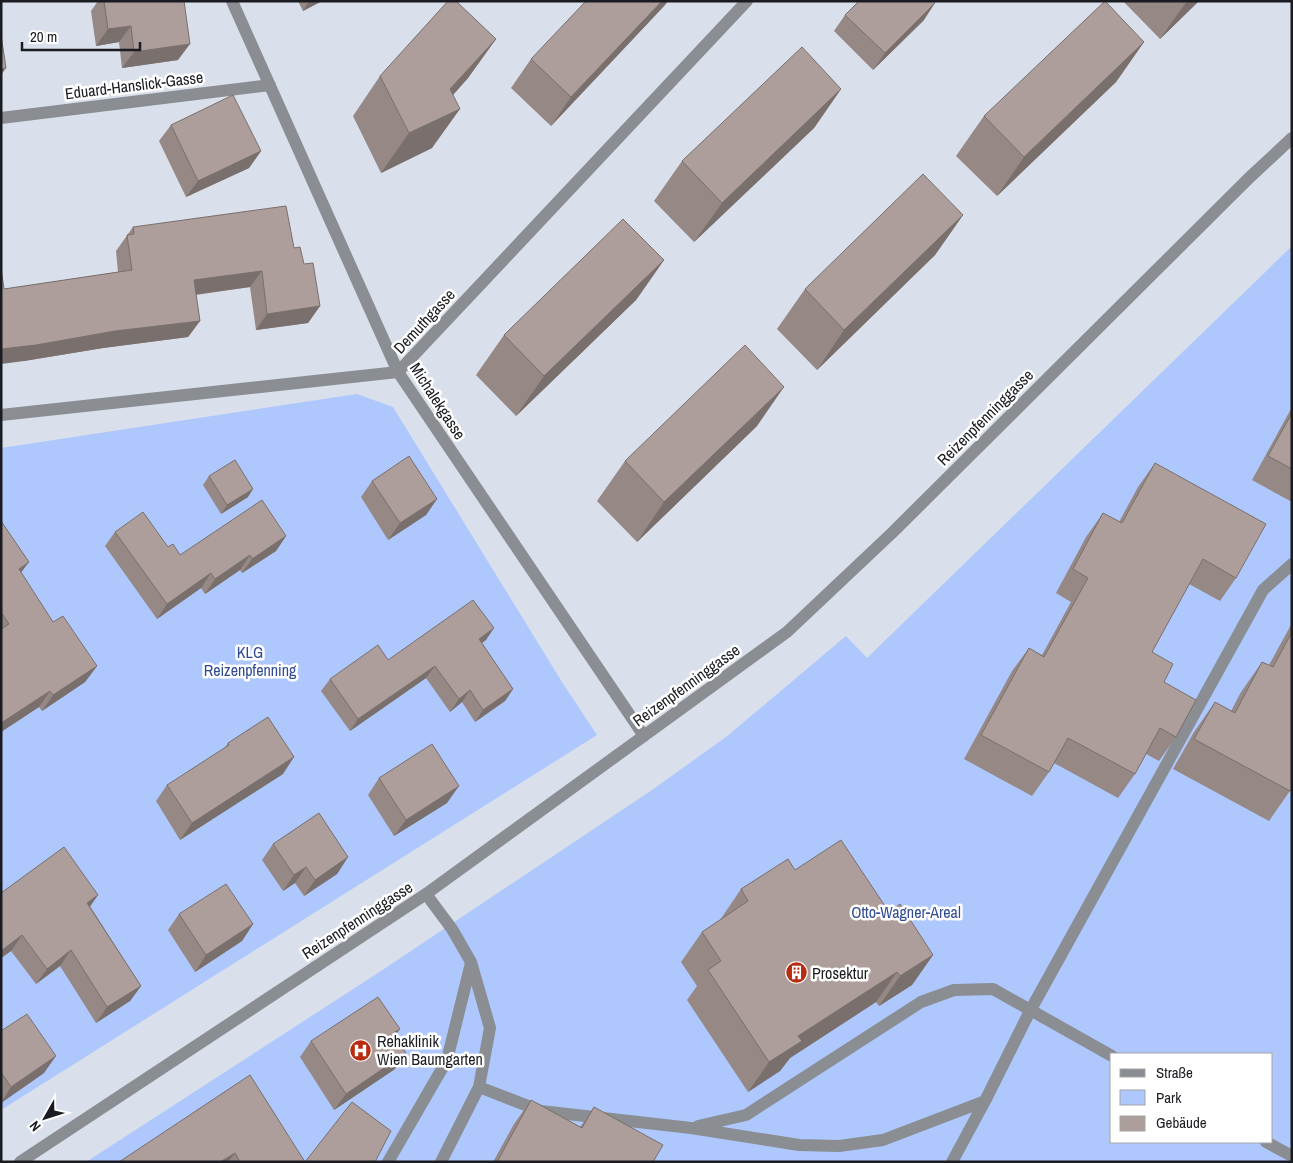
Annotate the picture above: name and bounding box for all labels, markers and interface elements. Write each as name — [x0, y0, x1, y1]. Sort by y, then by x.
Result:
scale bar — [22, 20, 140, 52]
text: 20 m — [30, 26, 57, 47]
street label: Eduard-Hanslick-Gasse — [64, 66, 204, 104]
street label: Demuthgasse — [388, 284, 460, 358]
street label: Michalekgasse — [405, 358, 471, 444]
street label: Reizenpfenninggasse — [932, 364, 1038, 470]
street label: Reizenpfenninggasse — [628, 639, 744, 731]
park label: KLG Reizenpfenning — [204, 641, 297, 681]
street label: Reizenpfenninggasse — [297, 876, 417, 964]
park label: Otto-Wagner-Areal — [851, 901, 961, 923]
building icon: Prosektur — [784, 961, 808, 985]
place label: Prosektur — [812, 962, 869, 984]
place label: Rehaklinik Wien Baumgarten — [377, 1030, 483, 1070]
hospital icon: Rehaklinik Wien Baumgarten — [349, 1038, 373, 1062]
legend — [1110, 1053, 1273, 1143]
text: Straße — [1156, 1062, 1193, 1083]
text: Park — [1156, 1087, 1182, 1108]
north arrow — [20, 1093, 70, 1143]
text: Gebäude — [1156, 1112, 1207, 1133]
text: N — [25, 1117, 45, 1135]

